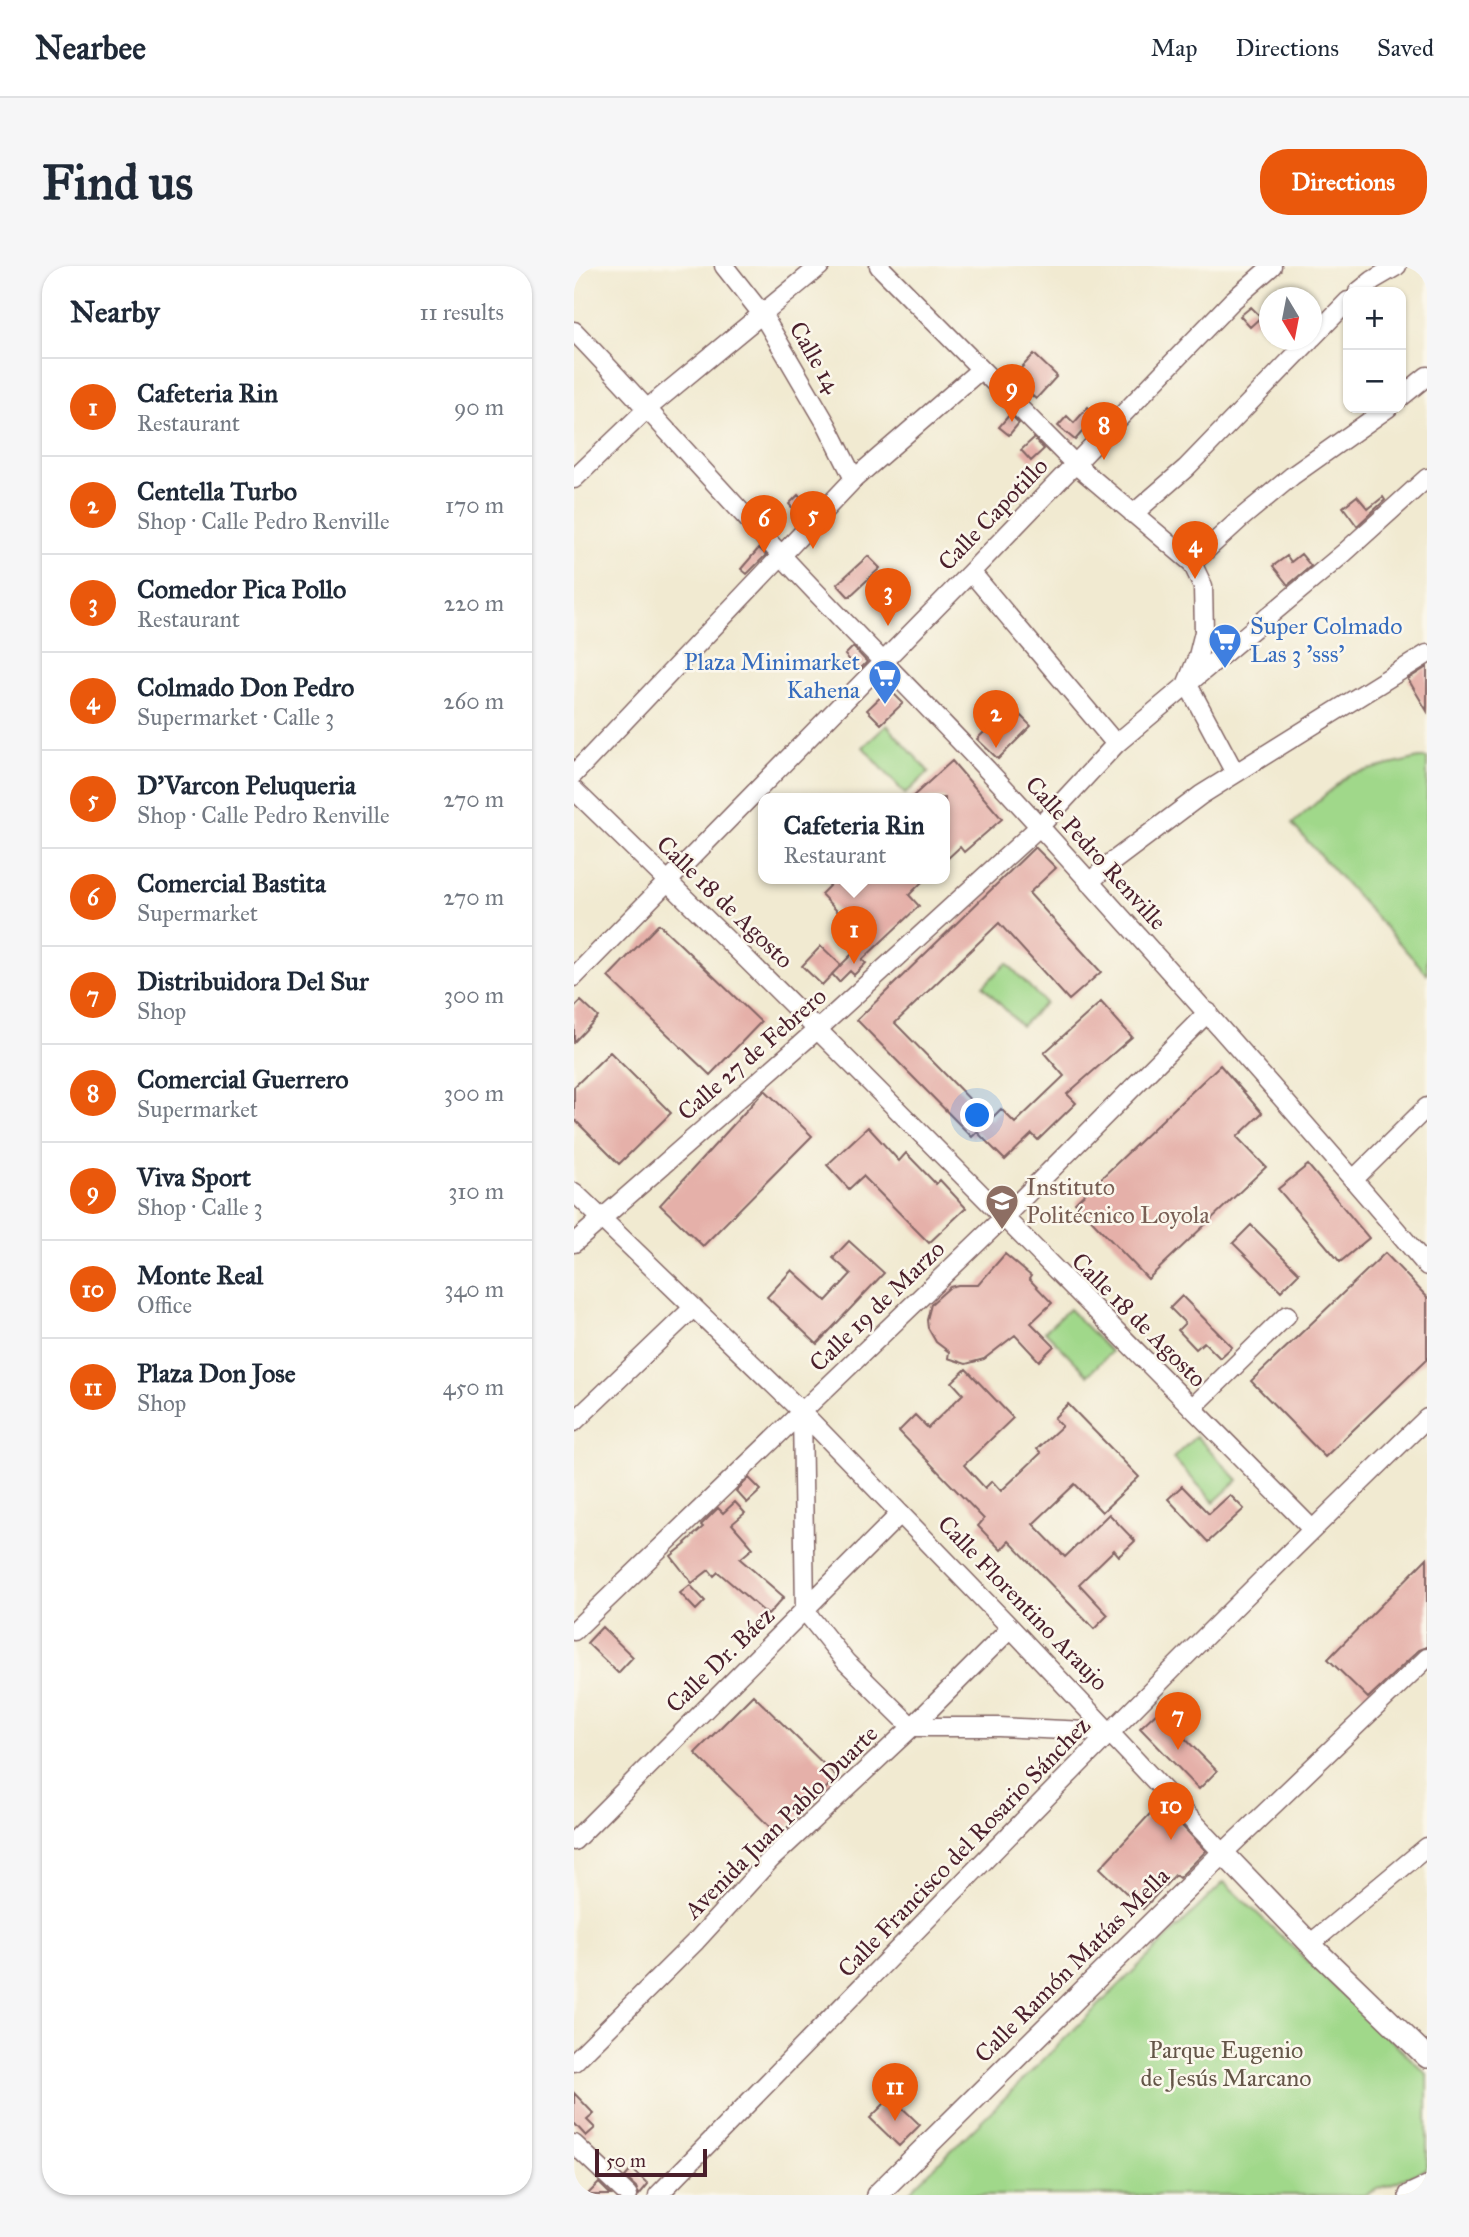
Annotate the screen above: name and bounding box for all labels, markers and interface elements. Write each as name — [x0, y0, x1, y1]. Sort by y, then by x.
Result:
text: Nearbee — [35, 28, 146, 68]
text: Map — [1151, 33, 1198, 63]
text: Directions — [1236, 33, 1339, 63]
text: Saved — [1377, 33, 1434, 63]
button: Directions — [1260, 149, 1427, 215]
text: Find us — [42, 153, 193, 212]
north arrow — [1259, 287, 1322, 350]
map controls — [1343, 287, 1406, 413]
button: + — [1343, 287, 1406, 350]
text: Nearby — [70, 294, 160, 330]
text: 11 results — [420, 298, 504, 326]
street label: Calle 14 — [783, 316, 848, 399]
button: − — [1343, 350, 1406, 413]
pin: 9 — [989, 364, 1035, 422]
text: Cafeteria Rin — [137, 377, 278, 409]
text: 1 — [88, 393, 98, 421]
text: 90 m — [454, 393, 504, 421]
pin: 8 — [1081, 402, 1127, 460]
text: Restaurant — [137, 409, 240, 437]
street label: Calle Capotillo — [932, 451, 1054, 577]
text: Centella Turbo — [137, 475, 297, 507]
text: 2 — [87, 491, 99, 519]
text: 170 m — [445, 491, 504, 519]
pin: 5 — [790, 491, 836, 549]
pin: 6 — [741, 495, 787, 553]
text: Shop · Calle Pedro Renville — [137, 507, 389, 535]
pin: 4 — [1172, 521, 1218, 579]
pin: 3 — [865, 568, 911, 626]
text: Comedor Pica Pollo — [137, 573, 346, 605]
text: 3 — [88, 589, 98, 617]
text: 220 m — [444, 589, 504, 617]
text: Restaurant — [137, 605, 240, 633]
place label: Super Colmado Las 3 'sss' — [1250, 611, 1402, 669]
supermarket icon: Super Colmado Las 3 'sss' — [1206, 621, 1244, 670]
place label: Plaza Minimarket Kahena — [684, 647, 861, 705]
supermarket icon: Plaza Minimarket Kahena — [866, 657, 904, 706]
text: Colmado Don Pedro — [137, 671, 354, 703]
text: 4 — [87, 687, 99, 715]
text: 260 m — [443, 687, 504, 715]
pin: 2 — [973, 690, 1019, 748]
text: Supermarket · Calle 3 — [137, 703, 334, 731]
text: D'Varcon Peluqueria — [137, 769, 356, 801]
street label: Calle Pedro Renville — [1019, 770, 1173, 936]
text: 5 — [88, 785, 98, 813]
text: 270 m — [443, 785, 504, 813]
popup — [758, 793, 950, 884]
text: Shop · Calle Pedro Renville — [137, 801, 389, 829]
text: Cafeteria Rin — [783, 809, 925, 841]
street label: Calle 18 de Agosto — [650, 829, 800, 975]
text: Restaurant — [783, 841, 886, 869]
text: Comercial Bastita — [137, 867, 326, 899]
text: 6 — [87, 883, 99, 911]
text: 270 m — [443, 883, 504, 911]
text: Supermarket — [137, 899, 258, 927]
pin: 1 — [831, 906, 877, 964]
text: Distribuidora Del Sur — [137, 965, 369, 997]
text: 7 — [87, 981, 99, 1009]
text: 300 m — [444, 981, 504, 1009]
street label: Calle 27 de Febrero — [671, 981, 833, 1127]
text: Shop — [137, 997, 186, 1025]
text: Comercial Guerrero — [137, 1063, 349, 1095]
text: 8 — [87, 1079, 99, 1107]
text: 300 m — [444, 1079, 504, 1107]
text: Supermarket — [137, 1095, 258, 1123]
your location — [960, 1098, 994, 1132]
text: Viva Sport — [137, 1161, 251, 1193]
place label: Instituto Politécnico Loyola — [1026, 1172, 1210, 1230]
text: 9 — [87, 1177, 99, 1205]
text: 310 m — [448, 1177, 504, 1205]
school or university icon: Instituto Politécnico Loyola — [983, 1182, 1021, 1231]
text: Shop · Calle 3 — [137, 1193, 263, 1221]
street label: Calle 19 de Marzo — [803, 1234, 951, 1378]
street label: Calle 18 de Agosto — [1065, 1246, 1213, 1394]
text: Monte Real — [137, 1259, 263, 1291]
text: 10 — [82, 1275, 104, 1303]
text: 340 m — [444, 1275, 504, 1303]
text: Office — [137, 1291, 192, 1319]
text: Plaza Don Jose — [137, 1357, 296, 1389]
text: 11 — [84, 1373, 102, 1401]
text: 450 m — [443, 1373, 504, 1401]
text: Shop — [137, 1389, 186, 1417]
street label: Calle Florentino Araujo — [932, 1509, 1114, 1697]
street label: Calle Dr. Báez — [660, 1601, 780, 1719]
pin: 7 — [1155, 1692, 1201, 1750]
street label: Calle Francisco del Rosario Sánchez — [831, 1710, 1097, 1984]
street label: Avenida Juan Pablo Duarte — [677, 1719, 884, 1926]
pin: 10 — [1148, 1782, 1194, 1840]
street label: Calle Ramón Matías Mella — [968, 1861, 1176, 2069]
park label: Parque Eugenio de Jesús Marcano — [1140, 2035, 1312, 2093]
pin: 11 — [872, 2063, 918, 2121]
scale bar — [595, 2146, 707, 2178]
text: 50 m — [606, 2149, 646, 2172]

